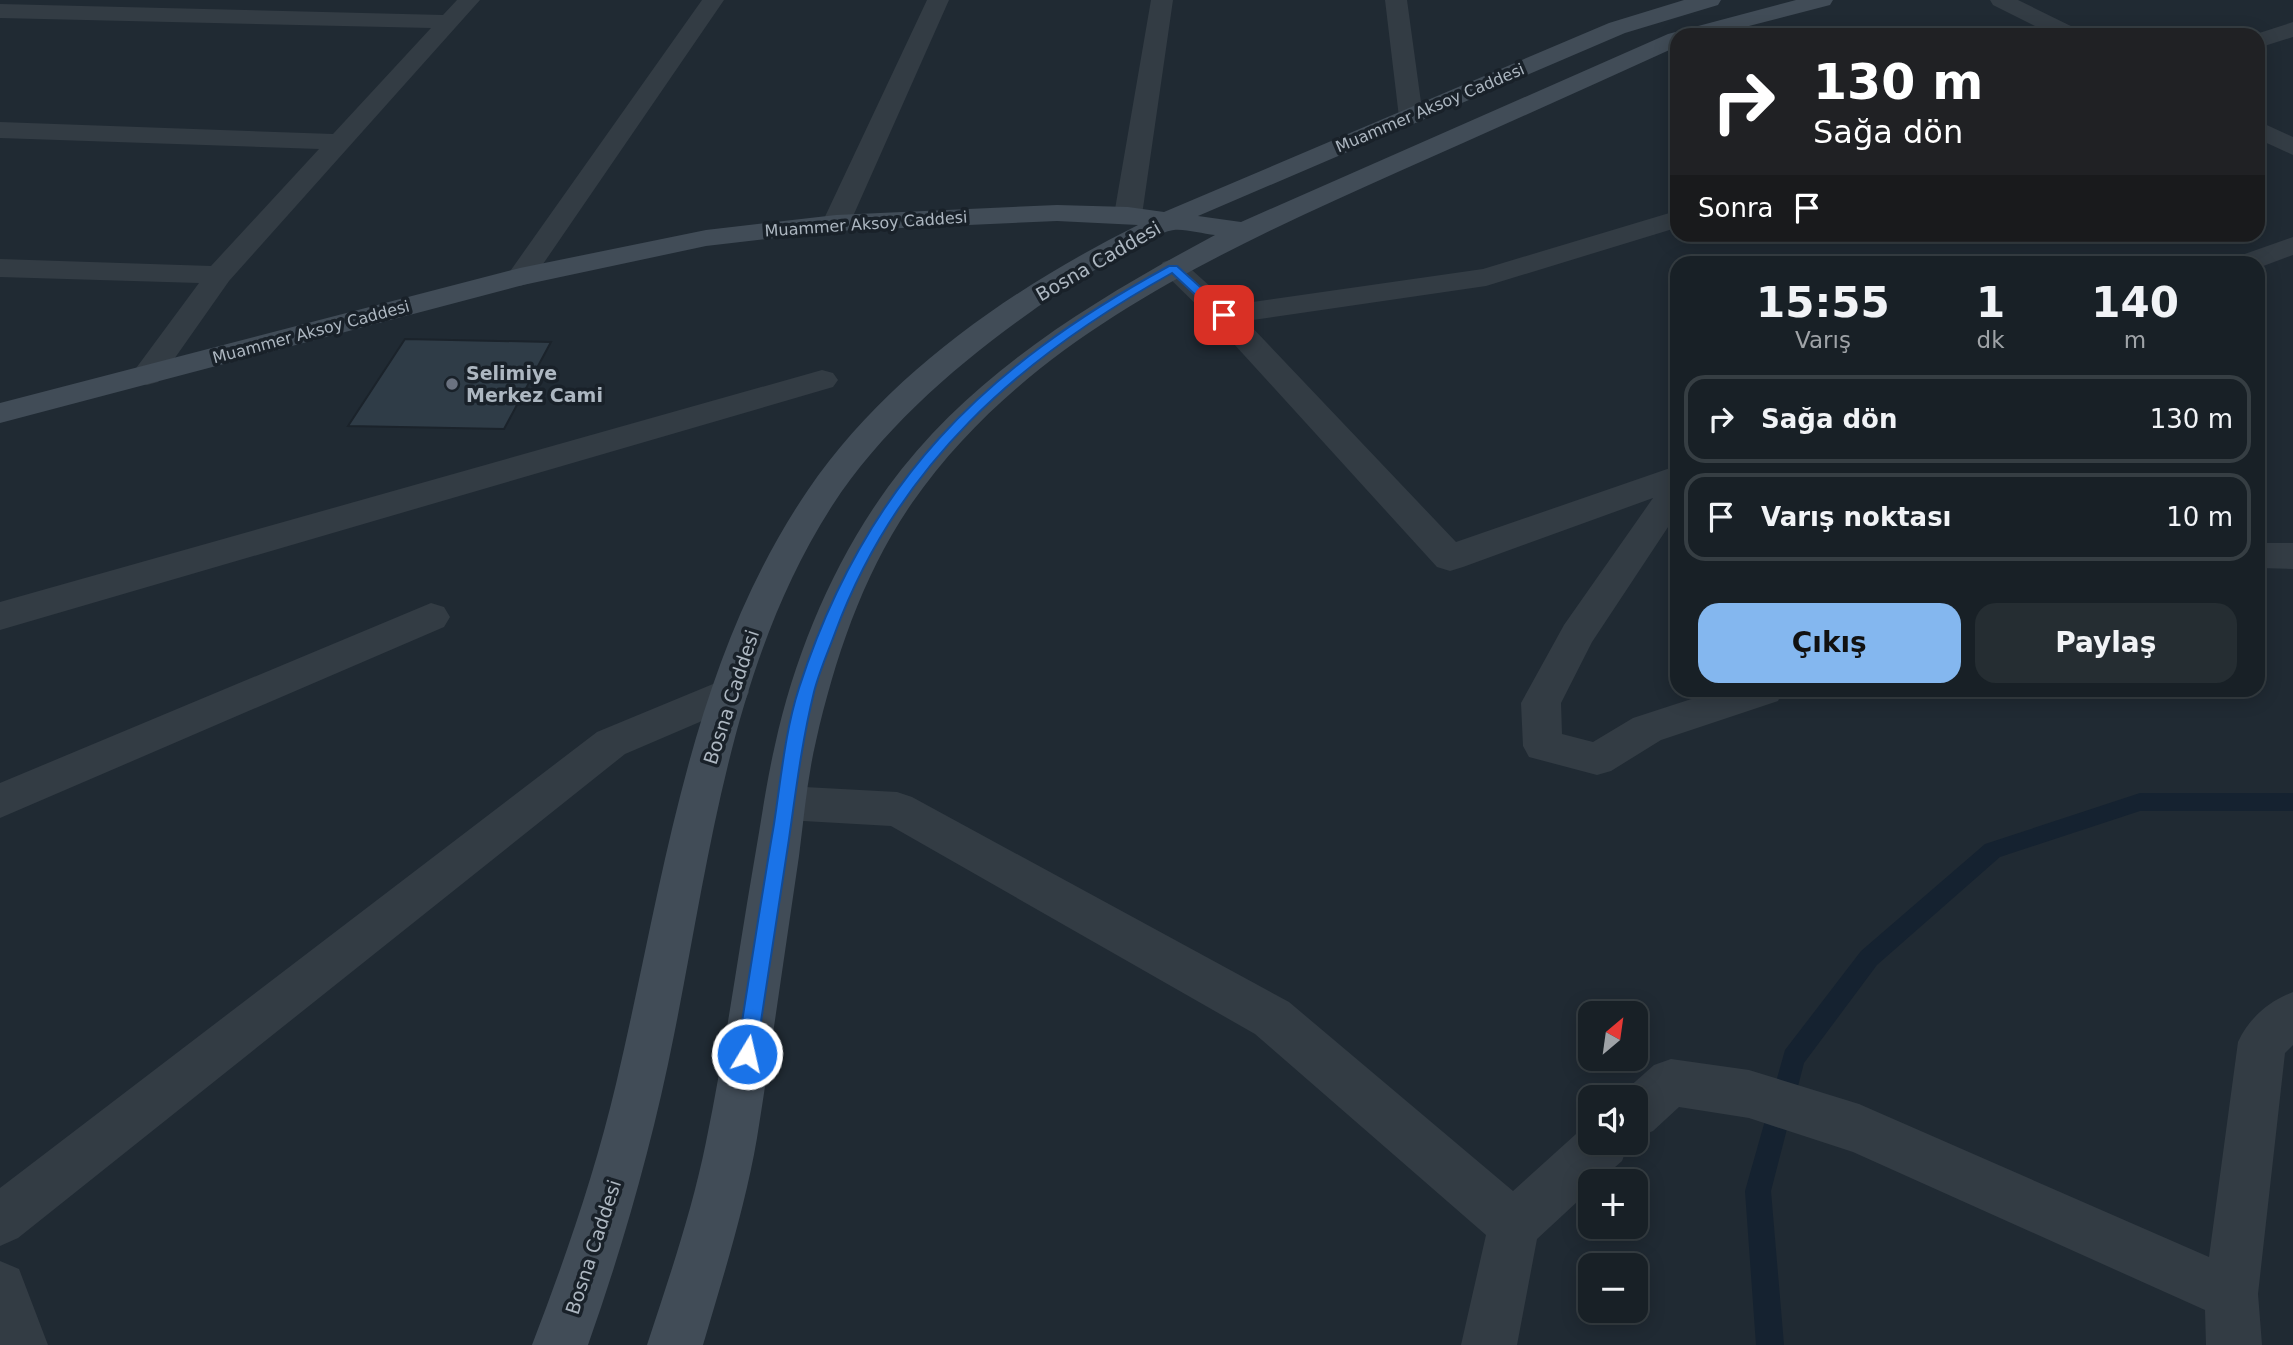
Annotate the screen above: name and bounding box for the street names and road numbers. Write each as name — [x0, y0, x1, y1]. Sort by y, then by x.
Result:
street label: Muammer Aksoy Caddesi — [1333, 60, 1527, 156]
street label: Muammer Aksoy Caddesi — [764, 207, 968, 241]
street label: Bosna Caddesi — [1032, 216, 1164, 306]
street label: Muammer Aksoy Caddesi — [210, 297, 412, 367]
street label: Bosna Caddesi — [699, 627, 763, 767]
street label: Bosna Caddesi — [561, 1177, 625, 1317]

